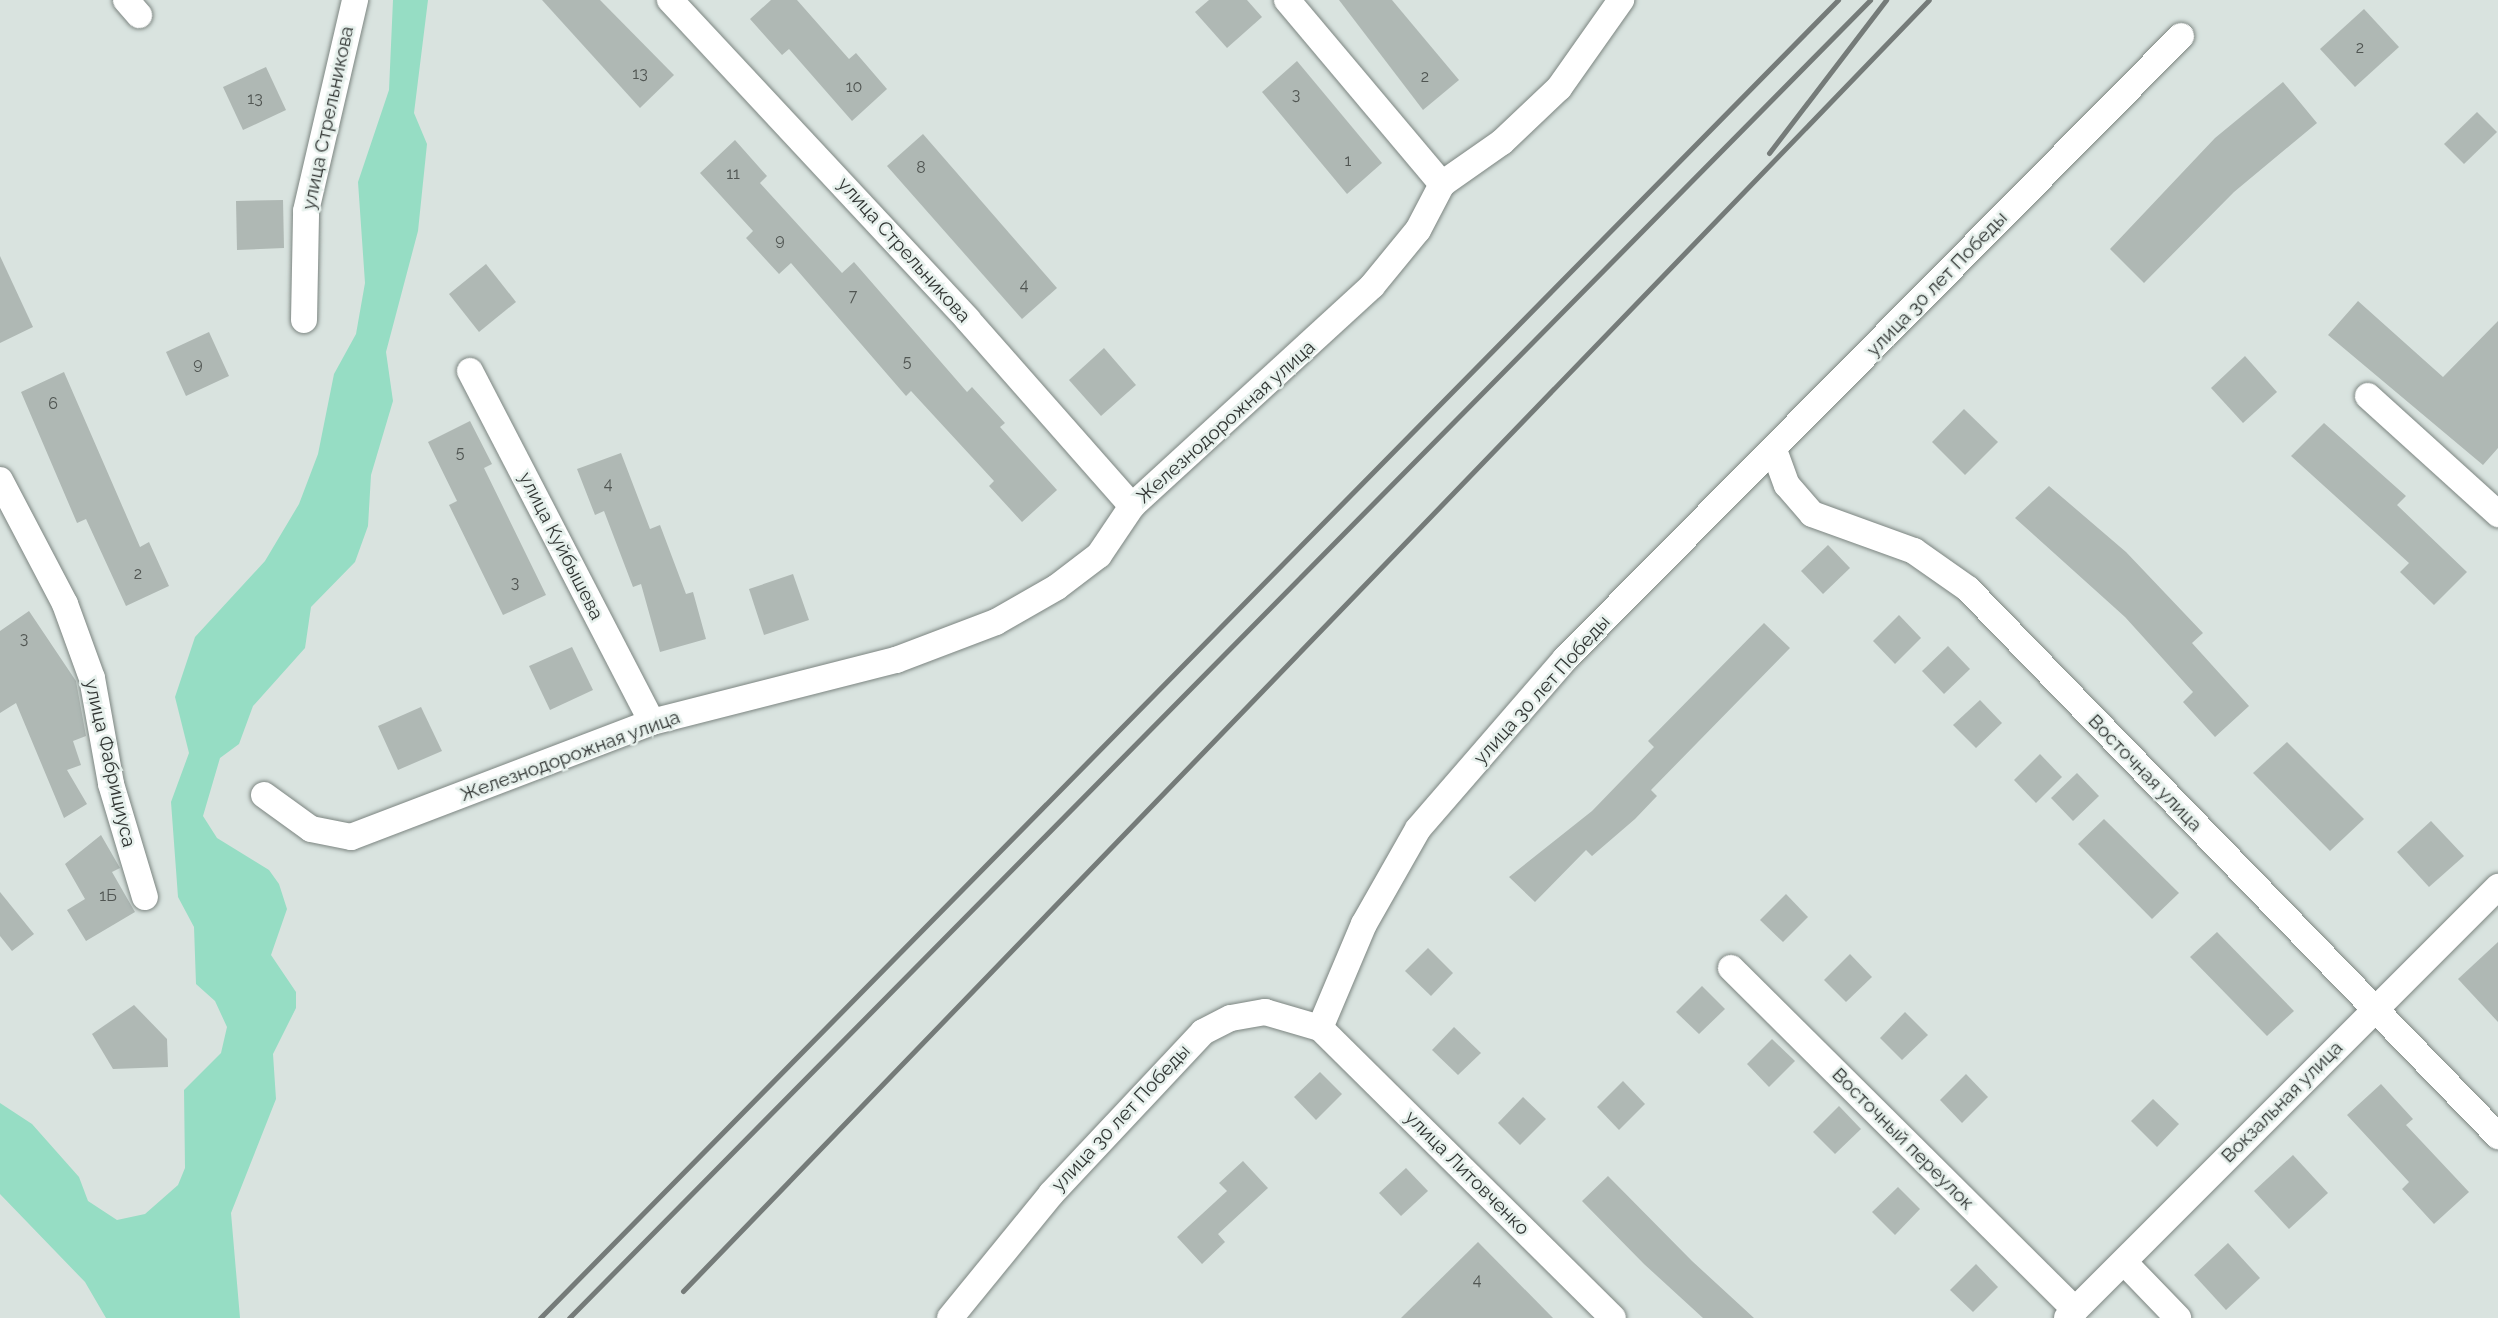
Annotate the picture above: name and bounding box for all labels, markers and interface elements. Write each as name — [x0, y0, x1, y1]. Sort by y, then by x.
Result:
street label: улица Стрельникова — [297, 24, 359, 212]
house number: 2 — [2356, 38, 2364, 58]
house number: 13 — [632, 64, 648, 84]
house number: 2 — [1421, 67, 1429, 87]
house number: 10 — [846, 77, 862, 97]
house number: 3 — [1292, 85, 1300, 105]
house number: 13 — [247, 89, 263, 109]
house number: 1 — [1345, 151, 1351, 171]
house number: 8 — [916, 158, 926, 178]
house number: 11 — [726, 164, 740, 184]
street label: улица Стрельникова — [833, 173, 975, 327]
street label: улица 30 лет Победы — [1862, 207, 2012, 361]
house number: 9 — [775, 230, 785, 250]
house number: 4 — [1020, 275, 1028, 295]
house number: 7 — [849, 286, 857, 306]
street label: Железнодорожная улица — [1132, 336, 1320, 508]
house number: 5 — [903, 352, 911, 372]
house number: 9 — [193, 354, 203, 374]
house number: 6 — [48, 394, 58, 414]
house number: 5 — [456, 443, 464, 463]
street label: улица Куйбышева — [514, 468, 608, 624]
house number: 4 — [604, 474, 612, 494]
house number: 2 — [134, 564, 142, 584]
house number: 3 — [511, 573, 519, 593]
street label: улица 30 лет Победы — [1469, 611, 1615, 769]
house number: 3 — [20, 629, 28, 649]
street label: улица Фабрициуса — [80, 677, 140, 849]
street label: Железнодорожная улица — [457, 706, 683, 806]
street label: Восточная улица — [2083, 710, 2207, 836]
house number: 1Б — [99, 886, 117, 906]
street label: Вокзальная улица — [2216, 1036, 2348, 1168]
street label: улица 30 лет Победы — [1047, 1040, 1195, 1196]
street label: Восточный переулок — [1827, 1063, 1979, 1215]
street label: улица Литовченко — [1400, 1106, 1534, 1240]
house number: 4 — [1473, 1270, 1481, 1290]

